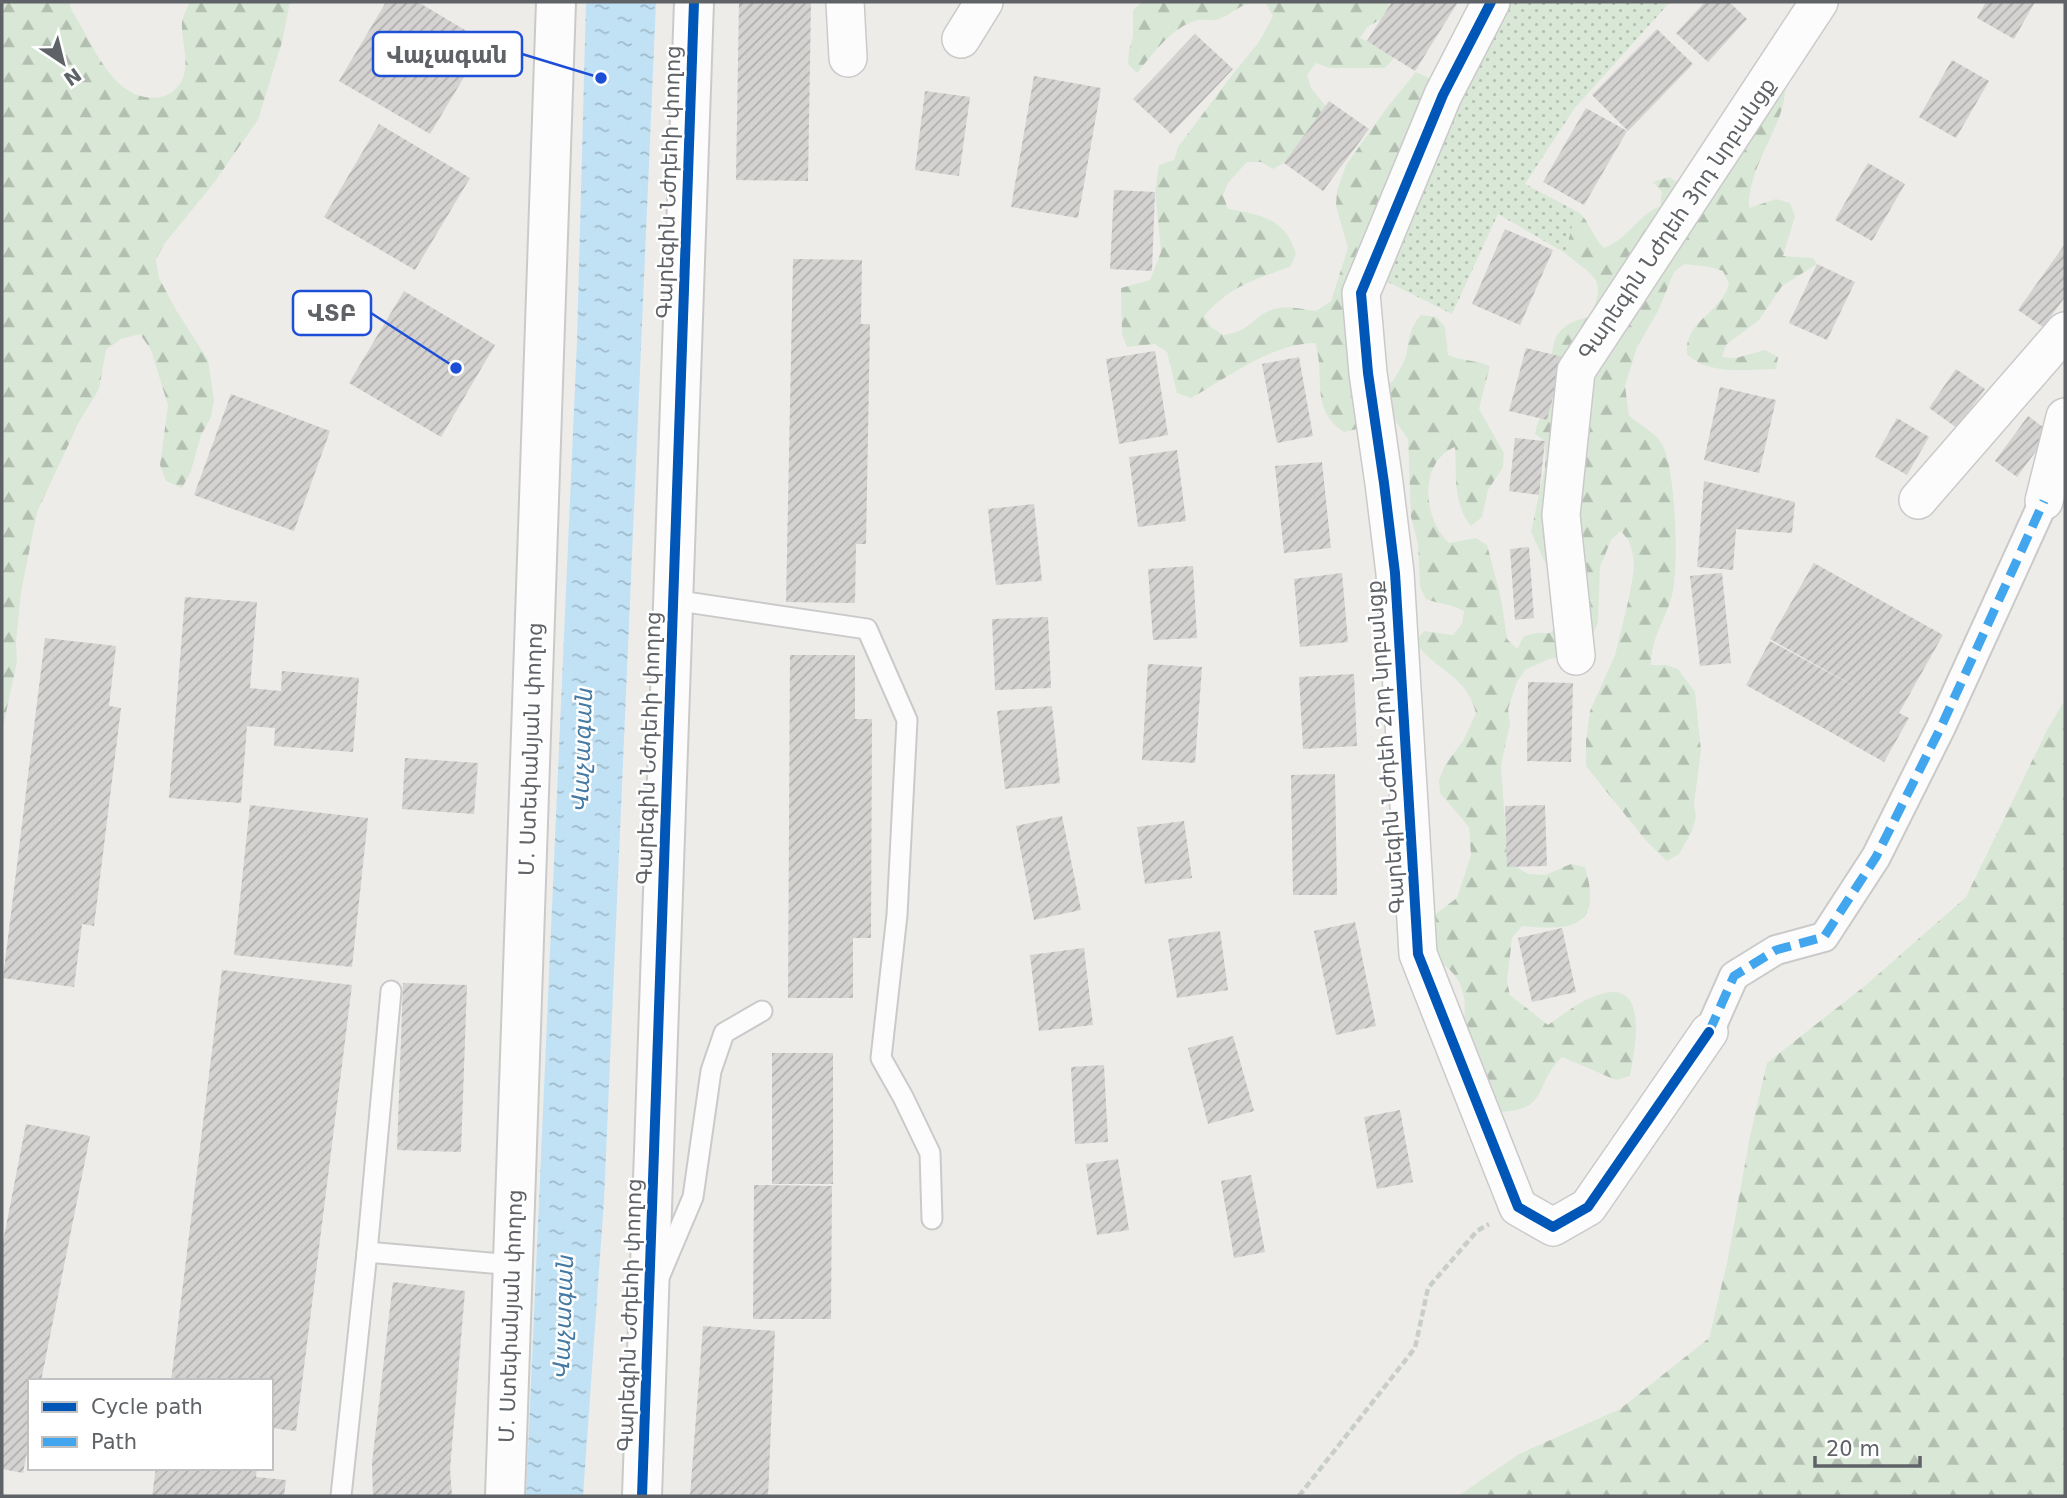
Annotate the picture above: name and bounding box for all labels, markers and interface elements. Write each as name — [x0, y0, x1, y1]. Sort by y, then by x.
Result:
north arrow — [28, 28, 98, 98]
callout: Վաչագան — [373, 32, 522, 76]
text: Վաչագան — [387, 42, 507, 68]
street label: Գարեգին Նժդեհի փողոց — [652, 45, 686, 319]
text: N — [60, 63, 86, 90]
street label: Գարեգին Նժդեհ 3րդ նրբանցք — [1574, 74, 1780, 364]
callout: ՎՏԲ — [293, 291, 371, 335]
text: ՎՏԲ — [307, 300, 357, 326]
street label: Գարեգին Նժդեհ 2րդ նրբանցք — [1362, 580, 1410, 914]
street label: Գարեգին Նժդեհի փողոց — [632, 611, 666, 885]
street label: Մ․ Ստեփանյան փողոց — [515, 622, 547, 876]
water label: Վաչագան — [567, 687, 597, 811]
street label: Գարեգին Նժդեհի փողոց — [613, 1178, 647, 1452]
street label: Մ․ Ստեփանյան փողոց — [495, 1189, 527, 1443]
water label: Վաչագան — [548, 1254, 578, 1378]
legend — [28, 1379, 273, 1470]
text: Cycle path — [91, 1395, 203, 1419]
scale bar — [1815, 1424, 1920, 1468]
text: Path — [91, 1430, 137, 1454]
text: 20 m — [1826, 1437, 1880, 1461]

